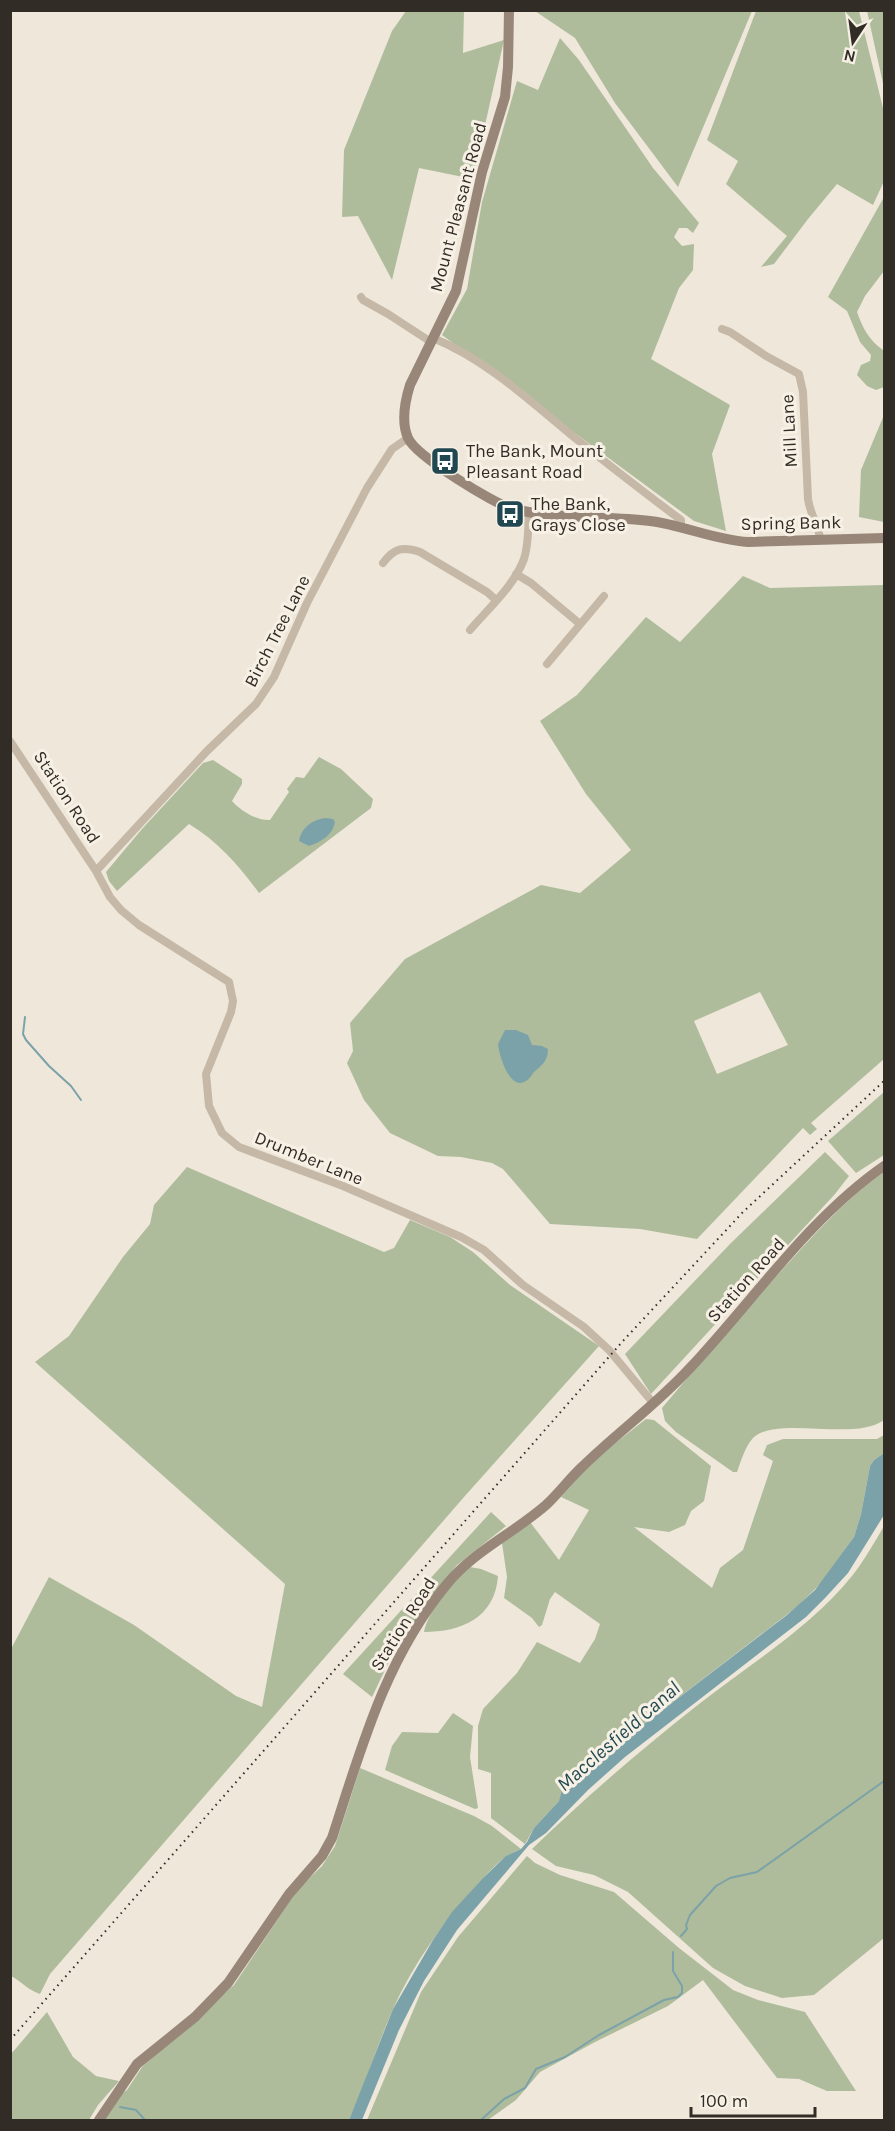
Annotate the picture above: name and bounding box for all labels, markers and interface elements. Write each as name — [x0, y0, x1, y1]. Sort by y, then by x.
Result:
north arrow — [823, 12, 883, 72]
text: N — [842, 46, 857, 67]
street label: Mount Pleasant Road — [425, 120, 491, 294]
street label: Mill Lane — [776, 394, 802, 468]
place label: The Bank, Mount Pleasant Road — [466, 440, 603, 483]
bus stop icon: The Bank, Mount Pleasant Road — [429, 445, 461, 477]
place label: The Bank, Grays Close — [531, 493, 626, 536]
bus stop icon: The Bank, Grays Close — [494, 498, 526, 530]
street label: Spring Bank — [740, 511, 842, 535]
street label: Birch Tree Lane — [239, 571, 315, 691]
street label: Station Road — [29, 747, 105, 847]
street label: Drumber Lane — [251, 1126, 367, 1190]
street label: Station Road — [702, 1233, 790, 1327]
street label: Station Road — [366, 1573, 440, 1675]
water label: Macclesfield Canal — [552, 1677, 685, 1796]
scale bar — [691, 2080, 816, 2118]
text: 100 m — [700, 2090, 748, 2112]

